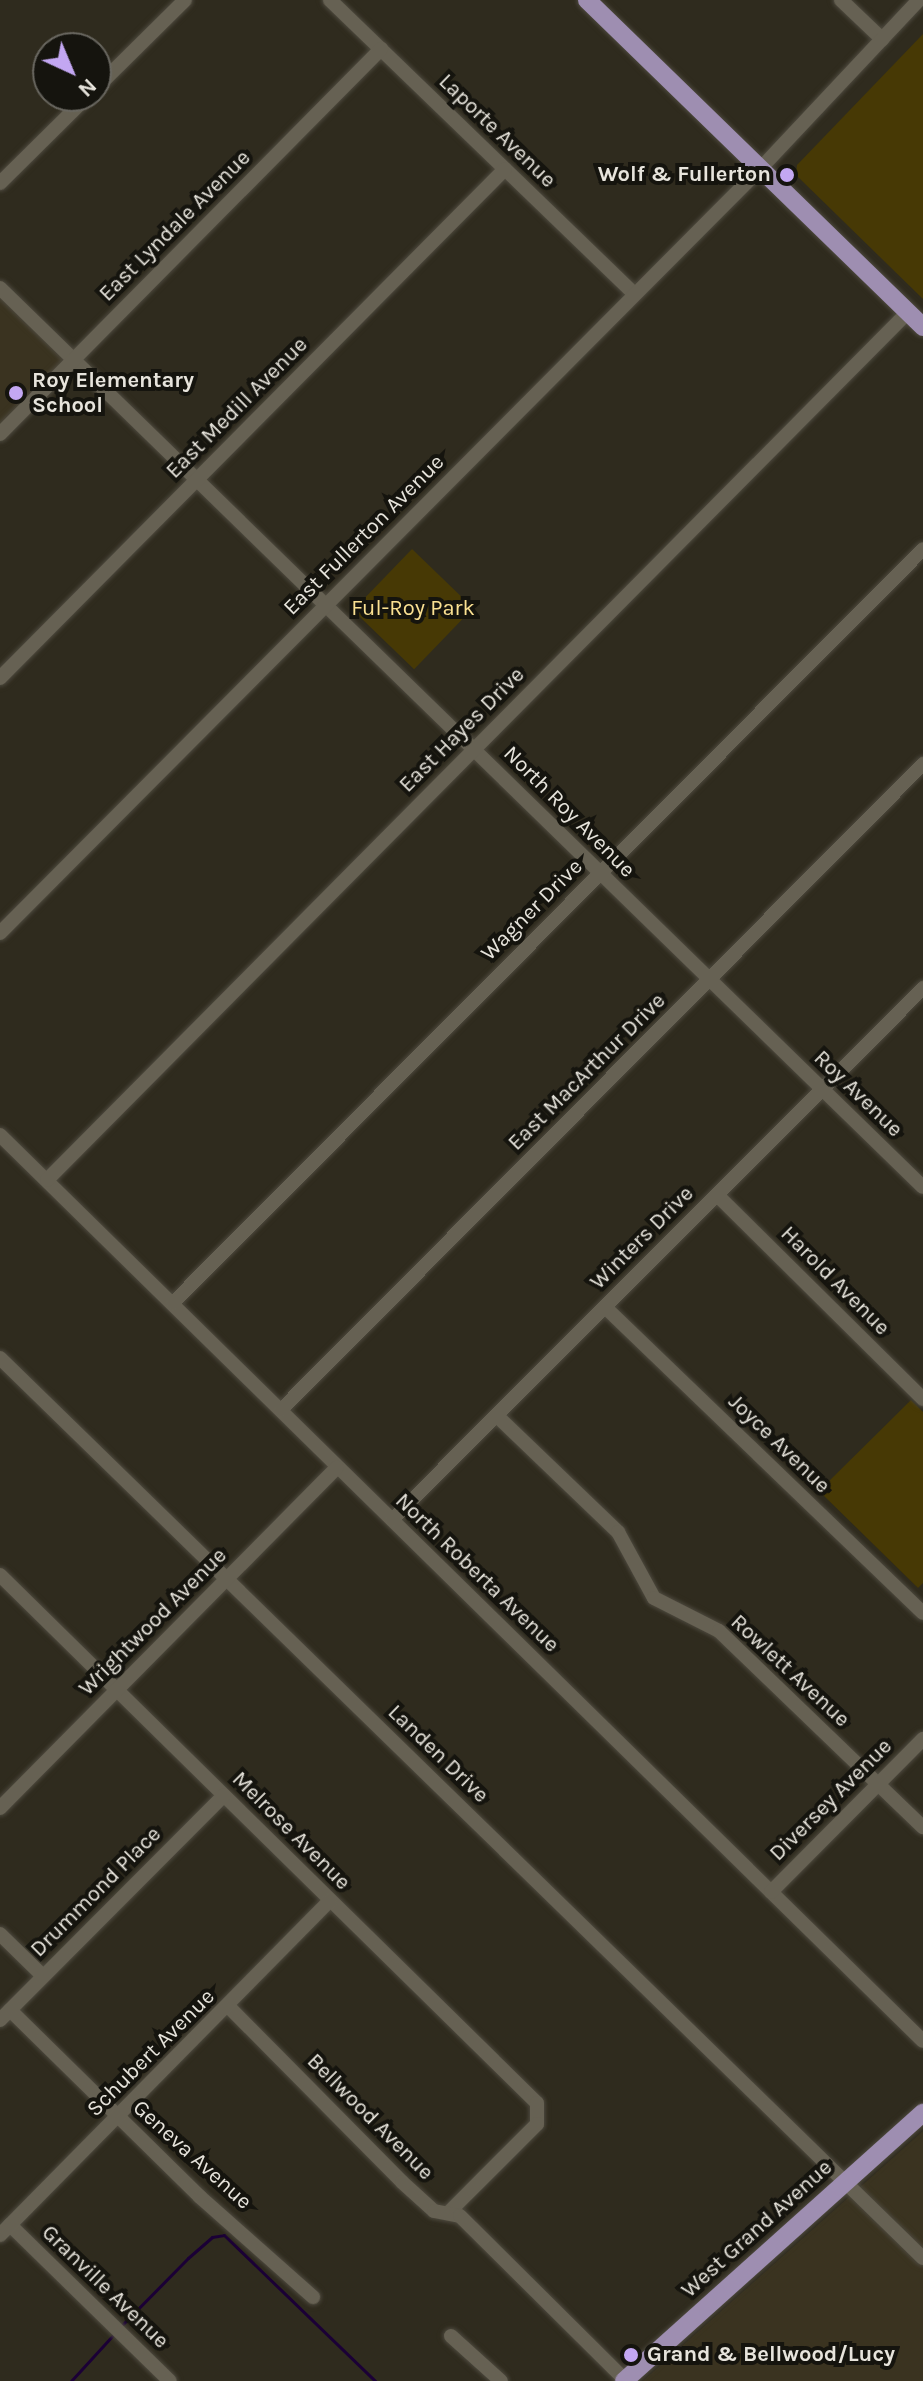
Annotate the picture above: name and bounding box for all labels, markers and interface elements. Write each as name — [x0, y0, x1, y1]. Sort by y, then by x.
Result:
north arrow — [32, 32, 112, 112]
street label: Laporte Avenue — [433, 69, 561, 193]
text: N — [73, 73, 102, 103]
street label: East Lyndale Avenue — [94, 145, 256, 307]
place label: Wolf & Fullerton — [598, 162, 771, 188]
marker: Wolf & Fullerton — [778, 166, 796, 184]
street label: East Medill Avenue — [161, 332, 313, 484]
place label: Roy Elementary School — [32, 367, 194, 418]
marker: Roy Elementary School — [7, 384, 25, 402]
street label: East Fullerton Avenue — [278, 449, 450, 621]
park label: Ful-Roy Park — [351, 596, 475, 622]
street label: East Hayes Drive — [394, 662, 530, 798]
street label: North Roy Avenue — [498, 741, 640, 883]
street label: Wagner Drive — [476, 854, 588, 966]
street label: East MacArthur Drive — [503, 988, 671, 1156]
street label: Roy Avenue — [808, 1045, 908, 1143]
street label: Winters Drive — [585, 1181, 699, 1295]
street label: Harold Avenue — [775, 1221, 895, 1341]
street label: Joyce Avenue — [723, 1389, 835, 1499]
street label: North Roberta Avenue — [390, 1488, 564, 1658]
street label: Wrightwood Avenue — [74, 1543, 232, 1701]
street label: Rowlett Avenue — [725, 1609, 855, 1733]
street label: Landen Drive — [382, 1699, 494, 1809]
street label: Diversey Avenue — [764, 1733, 898, 1867]
street label: Melrose Avenue — [226, 1766, 356, 1896]
street label: Drummond Place — [25, 1821, 167, 1963]
street label: Schubert Avenue — [82, 1984, 220, 2122]
street label: Bellwood Avenue — [301, 2048, 439, 2186]
street label: Geneva Avenue — [127, 2095, 257, 2215]
street label: West Grand Avenue — [676, 2154, 838, 2304]
street label: Granville Avenue — [36, 2220, 174, 2354]
place label: Grand & Bellwood/Lucy — [647, 2342, 895, 2368]
marker: Grand & Bellwood/Lucy — [622, 2346, 640, 2364]

